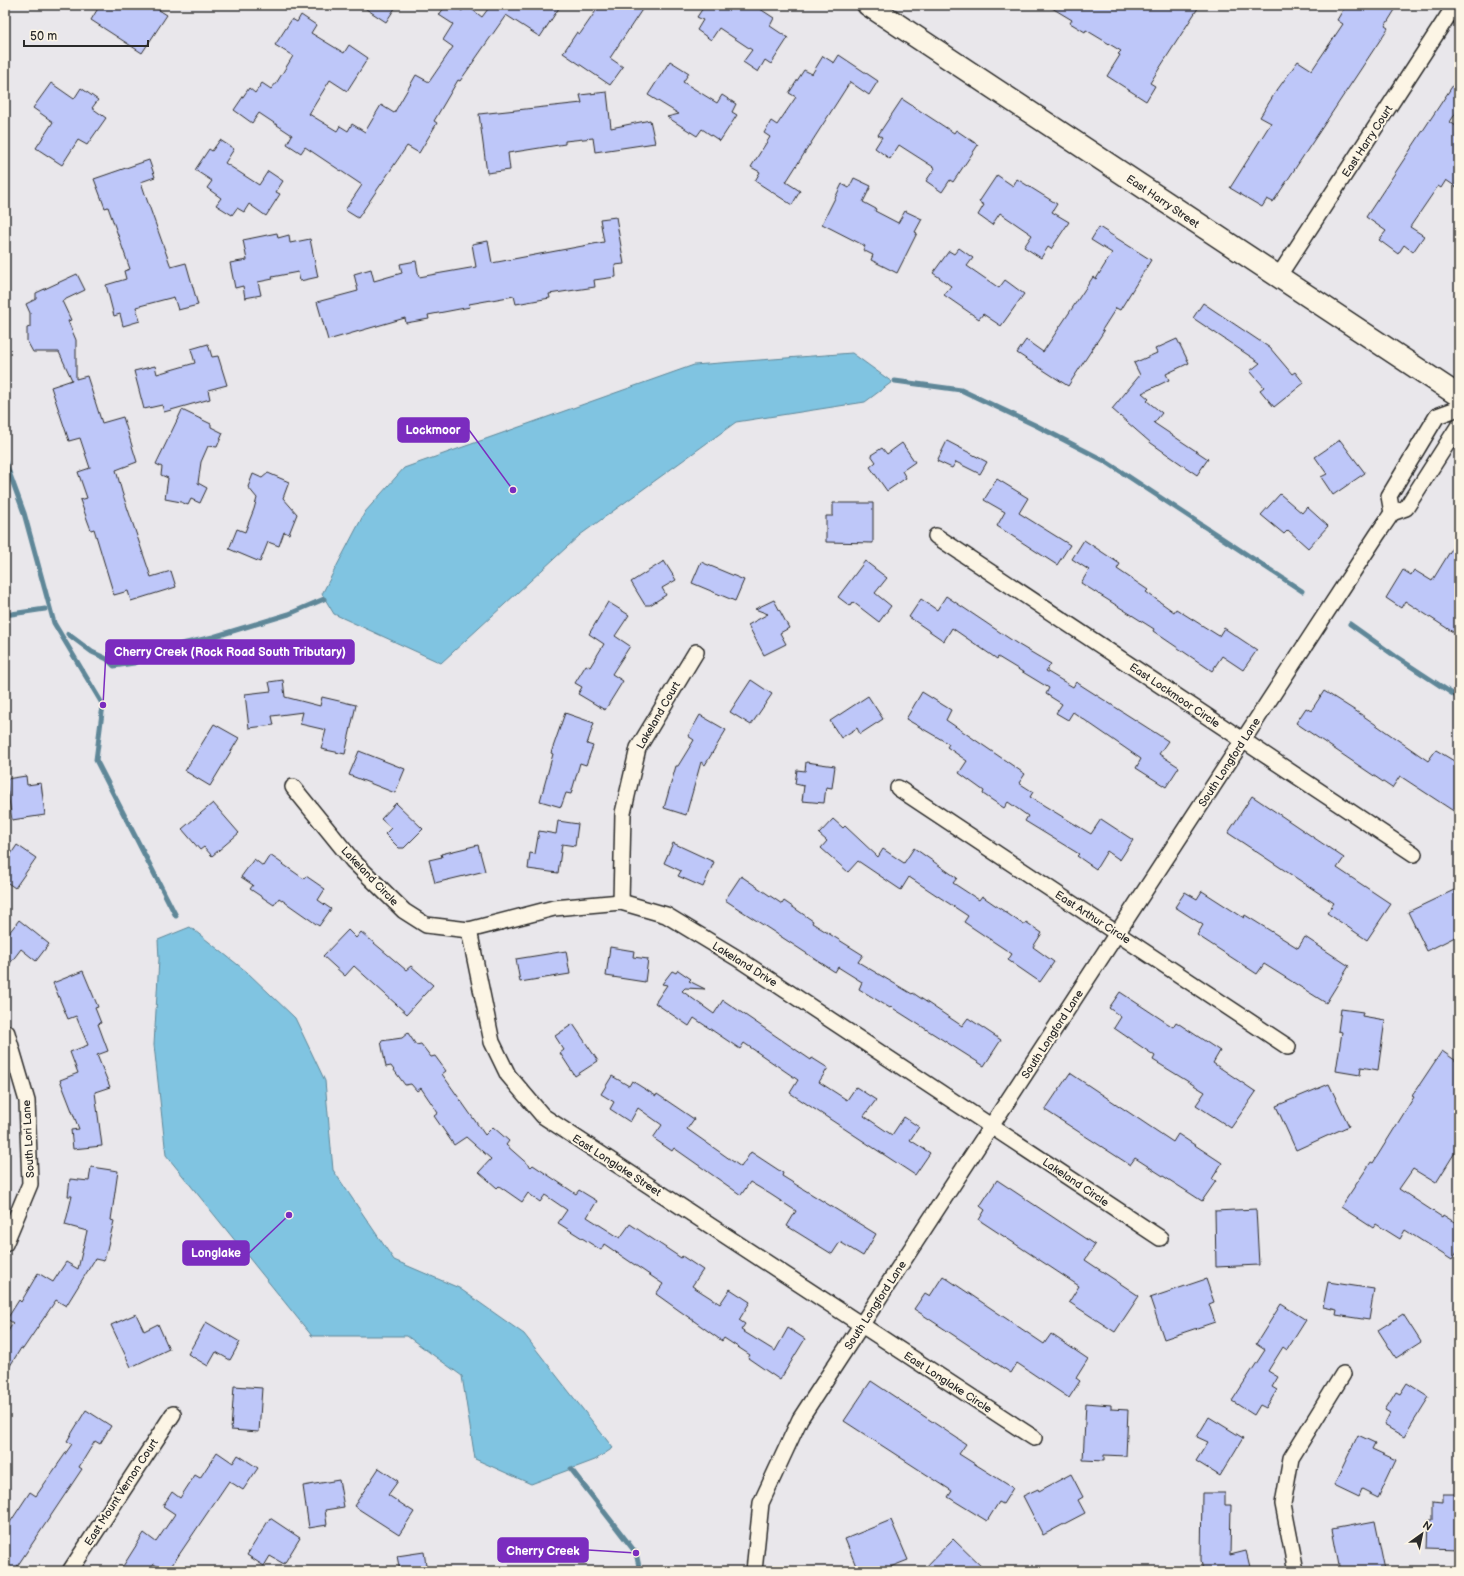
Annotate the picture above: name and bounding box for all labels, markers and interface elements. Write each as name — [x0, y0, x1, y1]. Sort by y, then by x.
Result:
scale bar — [24, 22, 148, 48]
text: 50 m — [30, 29, 57, 44]
street label: East Harry Court — [1339, 102, 1396, 180]
street label: East Harry Street — [1124, 172, 1202, 231]
callout: Lockmoor — [398, 418, 469, 442]
text: Lockmoor — [405, 423, 461, 438]
callout: Cherry Creek (Rock Road South Tributary) — [106, 640, 354, 664]
text: Cherry Creek (Rock Road South Tributary) — [114, 645, 346, 660]
street label: East Lockmoor Circle — [1127, 660, 1223, 731]
street label: Lakeland Court — [634, 679, 683, 751]
street label: South Longford Lane — [1196, 715, 1263, 809]
street label: Lakeland Circle — [338, 844, 401, 909]
street label: East Arthur Circle — [1053, 888, 1133, 947]
street label: Lakeland Drive — [710, 939, 780, 990]
street label: South Longford Lane — [1019, 987, 1086, 1081]
street label: South Lori Lane — [20, 1099, 37, 1178]
street label: East Longlake Street — [570, 1132, 664, 1199]
street label: Lakeland Circle — [1040, 1156, 1112, 1210]
callout: Longlake — [183, 1241, 249, 1265]
text: Longlake — [191, 1246, 241, 1261]
street label: South Longford Lane — [842, 1258, 909, 1352]
street label: East Longlake Circle — [901, 1349, 995, 1416]
street label: East Mount Vernon Court — [82, 1436, 161, 1548]
north arrow — [1402, 1514, 1442, 1554]
text: N — [1420, 1518, 1434, 1534]
callout: Cherry Creek — [498, 1538, 588, 1562]
text: Cherry Creek — [506, 1544, 580, 1559]

